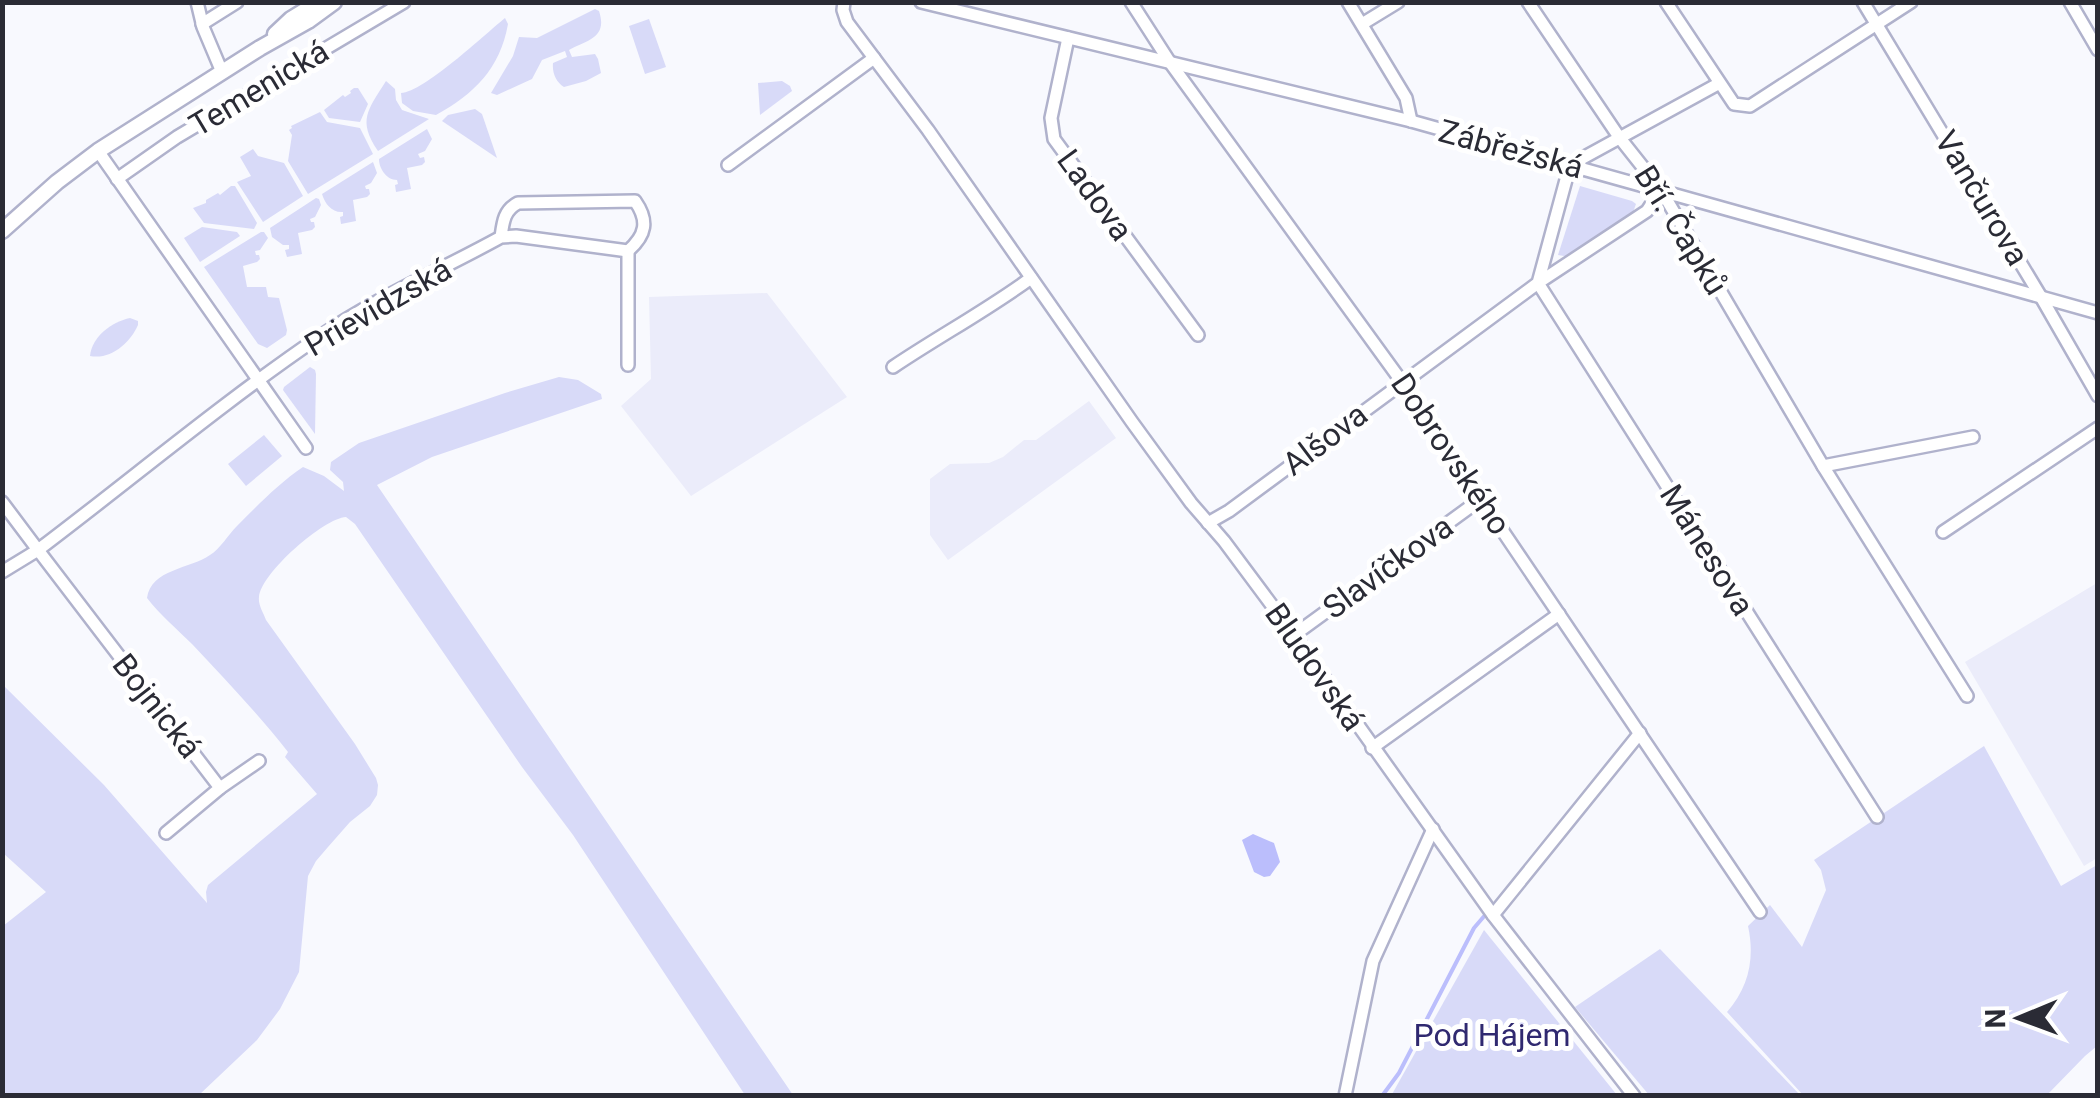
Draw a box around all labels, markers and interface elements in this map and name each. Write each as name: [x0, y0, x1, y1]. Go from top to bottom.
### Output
street label: Temenická: [183, 32, 335, 144]
street label: Zábřežská: [1435, 111, 1587, 187]
street label: Vančurova: [1927, 124, 2037, 272]
street label: Ladova: [1049, 142, 1141, 248]
street label: Bří. Čapků: [1626, 158, 1736, 302]
street label: Prievidzská: [298, 250, 458, 364]
street label: Dobrovského: [1383, 366, 1519, 542]
street label: Alšova: [1275, 395, 1375, 483]
street label: Mánesova: [1652, 478, 1762, 622]
street label: Slavíčkova: [1316, 507, 1460, 627]
street label: Bludovská: [1257, 596, 1373, 738]
street label: Bojnická: [105, 646, 209, 766]
north arrow: [1970, 968, 2070, 1068]
text: N: [1979, 1008, 2012, 1029]
park label: Pod Hájem: [1413, 1016, 1571, 1054]

